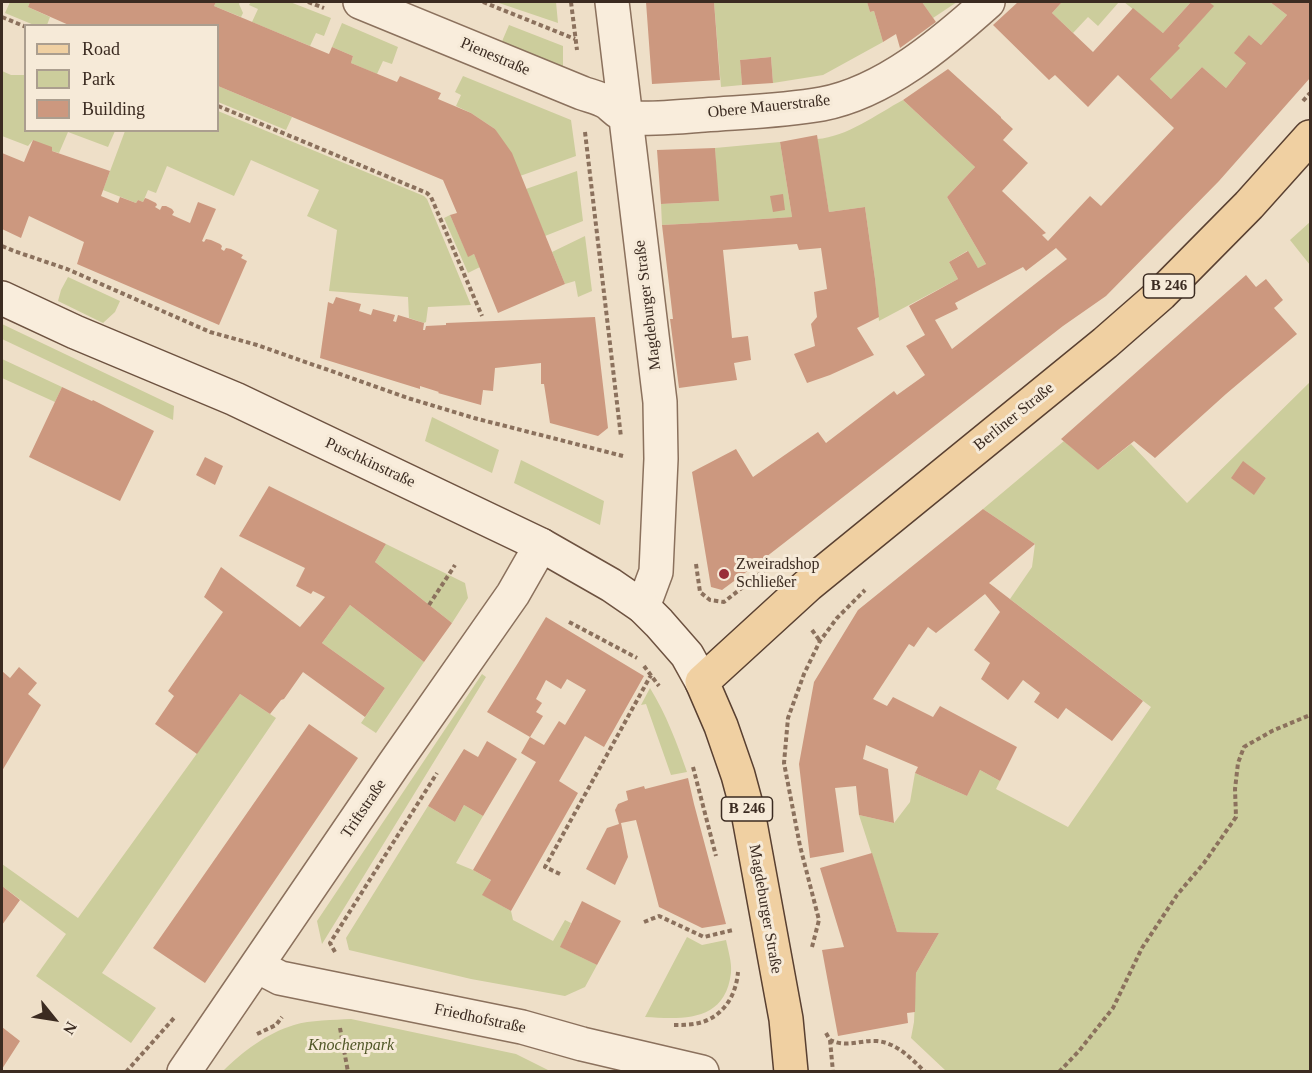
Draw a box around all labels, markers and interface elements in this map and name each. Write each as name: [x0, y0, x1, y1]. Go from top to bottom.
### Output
legend: [24, 24, 219, 132]
street label: Pienestraße: [457, 34, 533, 80]
text: Road: [82, 39, 120, 59]
text: Park: [82, 69, 115, 89]
street label: Obere Mauerstraße: [707, 91, 831, 123]
text: Building: [82, 99, 145, 119]
street label: Magdeburger Straße: [631, 239, 665, 371]
road number: B 246: [1144, 274, 1194, 298]
street label: Berliner Straße: [970, 379, 1058, 455]
street label: Puschkinstraße: [322, 434, 418, 492]
place label: Zweiradshop Schließer: [736, 555, 820, 593]
marker: Zweiradshop Schließer: [717, 567, 731, 581]
street label: Triftstraße: [337, 776, 391, 842]
road number: B 246: [722, 797, 772, 821]
street label: Magdeburger Straße: [744, 843, 786, 975]
north arrow: [24, 989, 84, 1049]
street label: Friedhofstraße: [432, 1000, 528, 1038]
text: N: [60, 1019, 80, 1038]
park label: Knochenpark: [308, 1036, 394, 1056]

